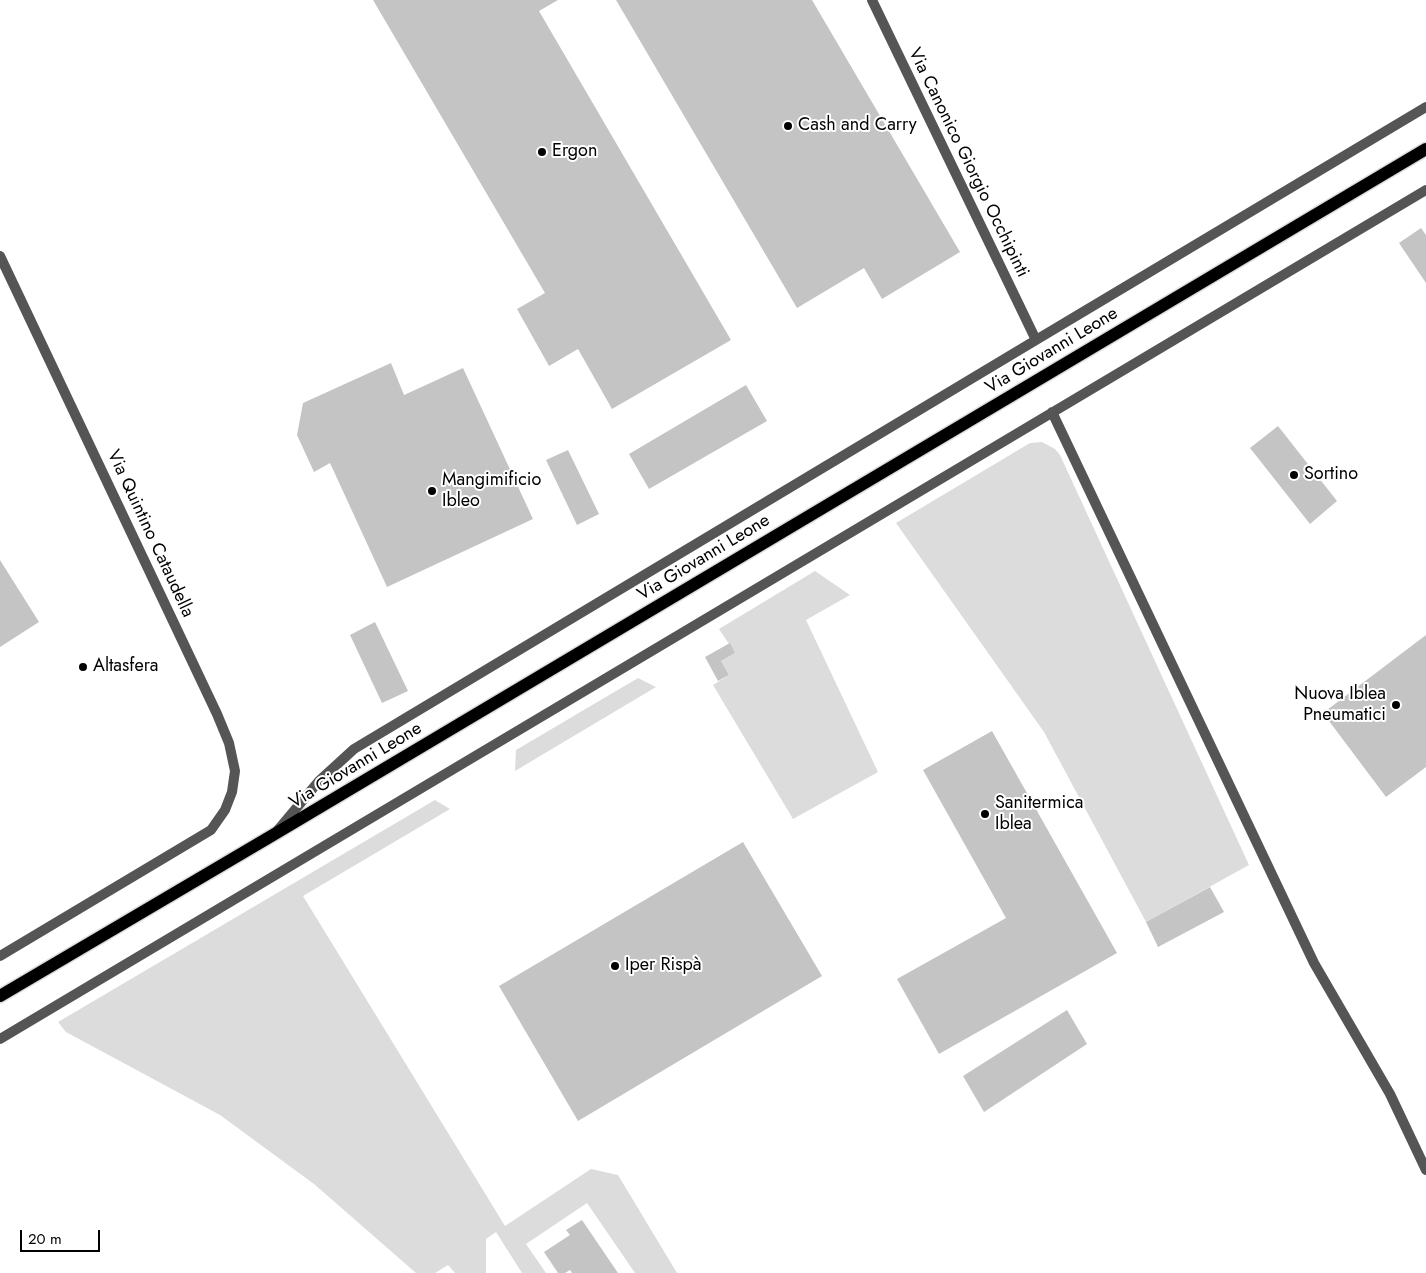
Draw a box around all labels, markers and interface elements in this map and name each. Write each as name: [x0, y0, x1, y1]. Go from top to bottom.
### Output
street label: Via Canonico Giorgio Occhipinti: [903, 45, 1033, 281]
place label: Cash and Carry: [798, 115, 917, 137]
marker: Cash and Carry: [782, 120, 794, 132]
place label: Ergon: [552, 141, 597, 163]
marker: Ergon: [536, 146, 548, 158]
street label: Via Giovanni Leone: [982, 303, 1122, 399]
street label: Via Quintino Cataudella: [102, 447, 198, 621]
place label: Sortino: [1304, 464, 1358, 486]
marker: Sortino: [1288, 469, 1300, 481]
place label: Mangimificio Ibleo: [442, 470, 541, 512]
marker: Mangimificio Ibleo: [426, 485, 438, 497]
street label: Via Giovanni Leone: [634, 510, 774, 606]
place label: Altasfera: [93, 656, 159, 678]
marker: Altasfera: [77, 661, 89, 673]
place label: Nuova Iblea Pneumatici: [1294, 684, 1386, 726]
marker: Nuova Iblea Pneumatici: [1390, 699, 1402, 711]
street label: Via Giovanni Leone: [286, 718, 426, 814]
place label: Sanitermica Iblea: [995, 793, 1083, 836]
marker: Sanitermica Iblea: [979, 808, 991, 820]
place label: Iper Rispà: [625, 955, 702, 977]
marker: Iper Rispà: [609, 960, 621, 972]
scale bar: [22, 1220, 102, 1252]
text: 20 m: [28, 1228, 62, 1250]

